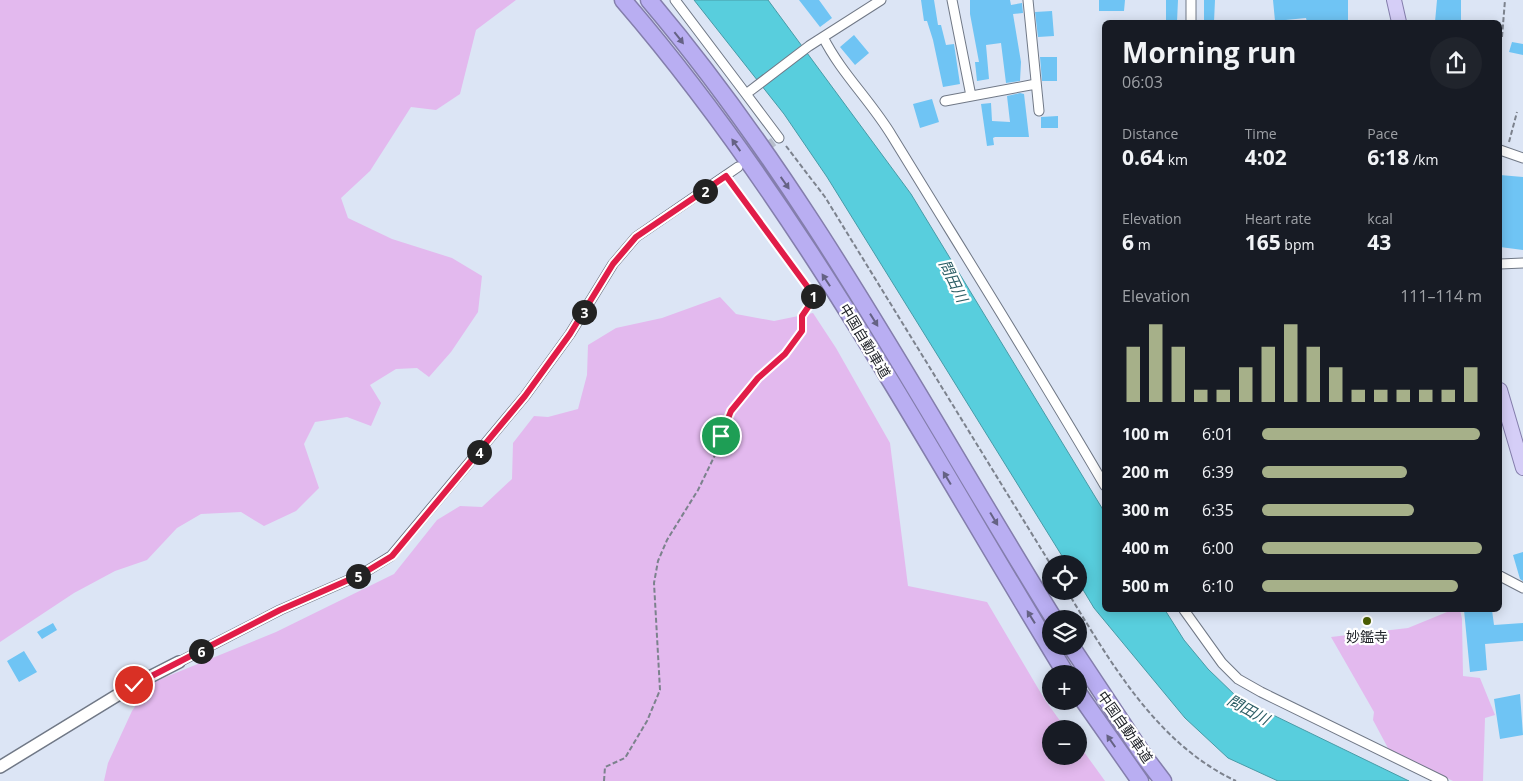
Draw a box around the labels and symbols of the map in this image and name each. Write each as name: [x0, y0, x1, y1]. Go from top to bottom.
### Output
one-way arrow: [674, 31, 685, 44]
one-way arrow: [731, 138, 741, 151]
one-way arrow: [780, 177, 790, 190]
pin: 2: [692, 178, 718, 204]
water label: 問田川: [935, 256, 974, 307]
one-way arrow: [821, 273, 831, 286]
pin: 1: [800, 284, 826, 308]
pin: 3: [572, 300, 596, 324]
street label: 中国自動車道: [836, 300, 895, 382]
one-way arrow: [869, 313, 878, 326]
pin: [700, 415, 742, 457]
pin: 4: [466, 440, 492, 464]
one-way arrow: [943, 472, 952, 485]
one-way arrow: [989, 512, 998, 525]
pin: 5: [346, 564, 370, 588]
one-way arrow: [1027, 611, 1036, 624]
marker: 妙鑑寺: [1361, 615, 1373, 627]
place label: 妙鑑寺: [1346, 627, 1388, 646]
pin: 6: [188, 638, 214, 664]
pin: [113, 664, 155, 706]
street label: 中国自動車道: [1094, 687, 1157, 767]
water label: 問田川: [1224, 689, 1275, 730]
one-way arrow: [1106, 735, 1116, 748]

